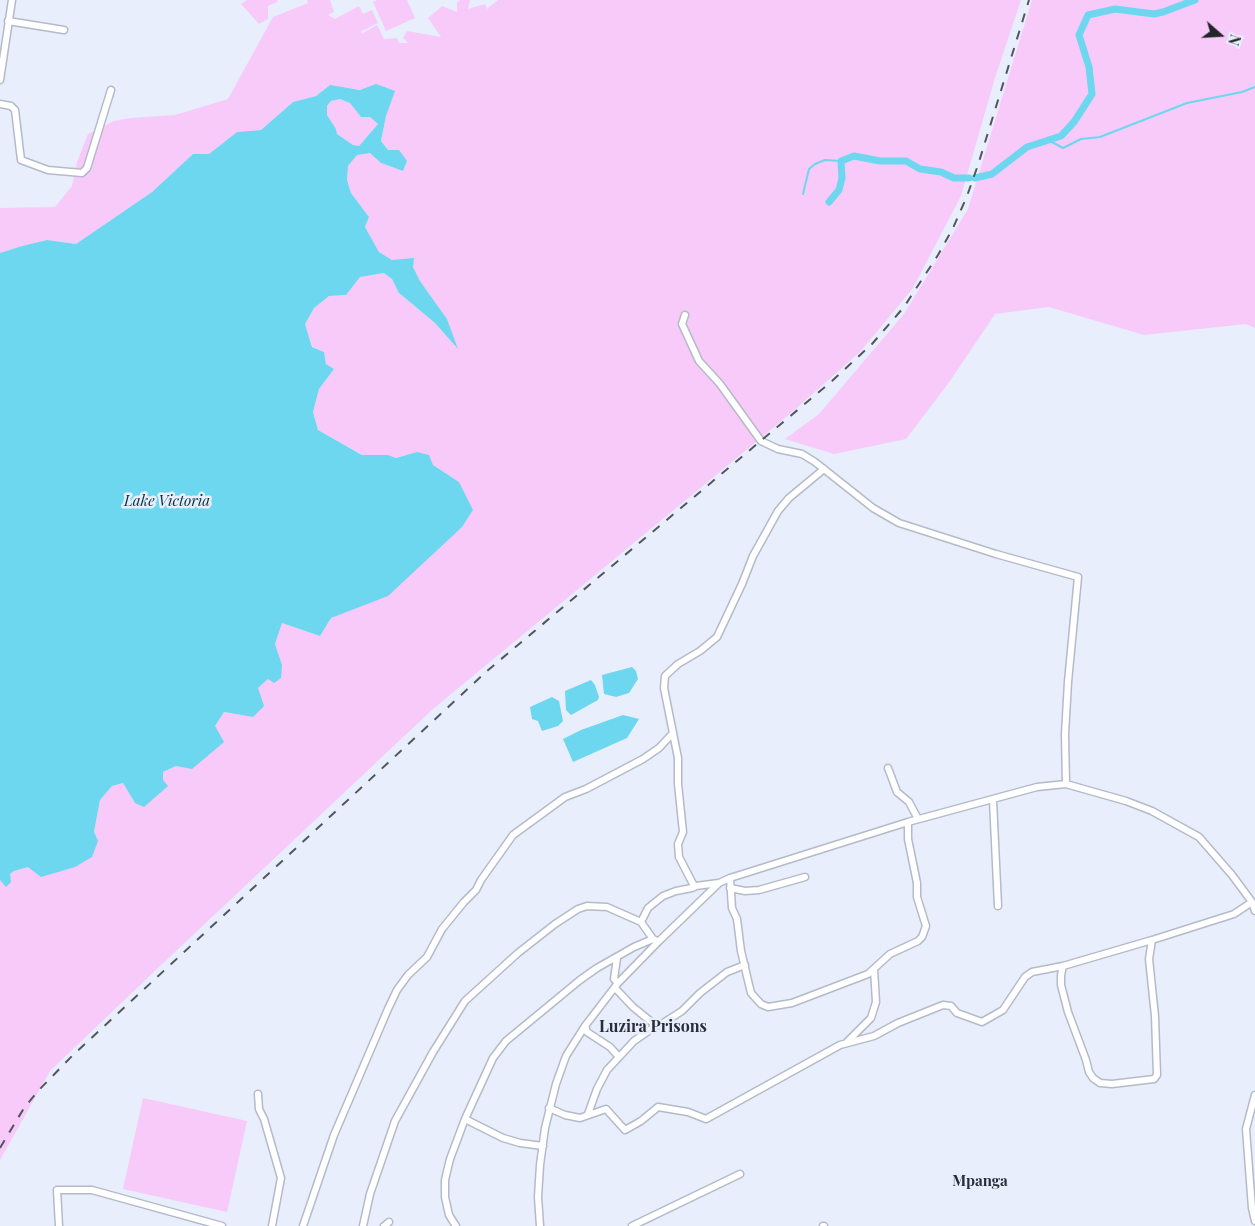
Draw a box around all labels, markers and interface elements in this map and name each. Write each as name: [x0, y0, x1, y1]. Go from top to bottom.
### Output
north arrow: [1195, 10, 1245, 60]
text: N: [1224, 32, 1245, 48]
water label: Lake Victoria: [124, 492, 210, 510]
district label: Luzira Prisons: [599, 1017, 707, 1037]
district label: Mpanga: [952, 1172, 1008, 1190]

